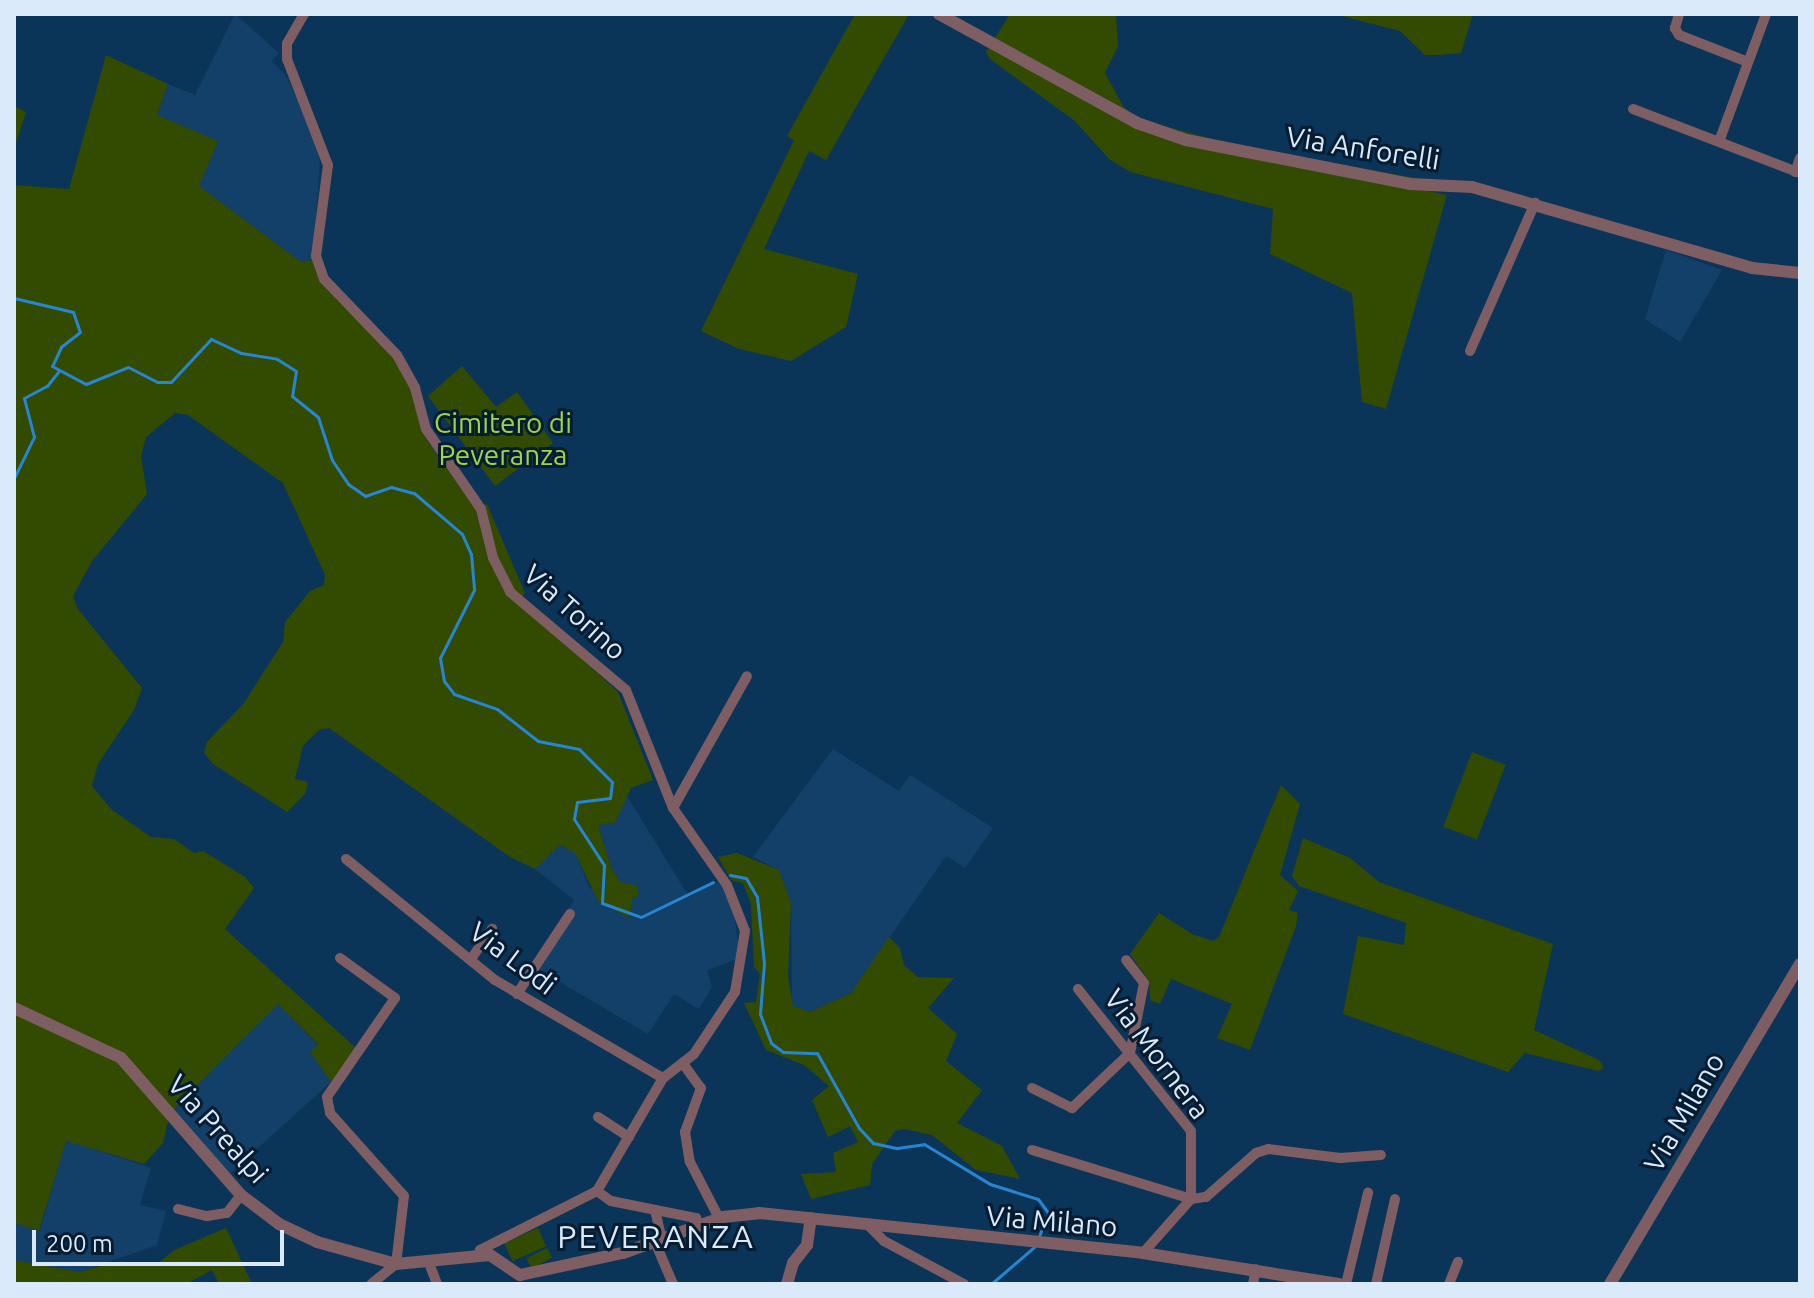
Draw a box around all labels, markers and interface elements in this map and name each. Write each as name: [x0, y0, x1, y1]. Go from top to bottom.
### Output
street label: Via Anforelli: [1284, 119, 1442, 177]
park label: Cimitero di Peveranza: [434, 406, 572, 472]
street label: Via Torino: [517, 557, 633, 667]
street label: Via Lodi: [463, 914, 563, 1002]
street label: Via Mornera: [1097, 982, 1217, 1126]
street label: Via Milano: [1637, 1047, 1731, 1177]
street label: Via Prealpi: [161, 1068, 275, 1190]
street label: Via Milano: [985, 1199, 1119, 1243]
scale bar: [36, 1214, 288, 1264]
district label: PEVERANZA: [557, 1217, 755, 1255]
text: 200 m: [46, 1230, 113, 1257]

